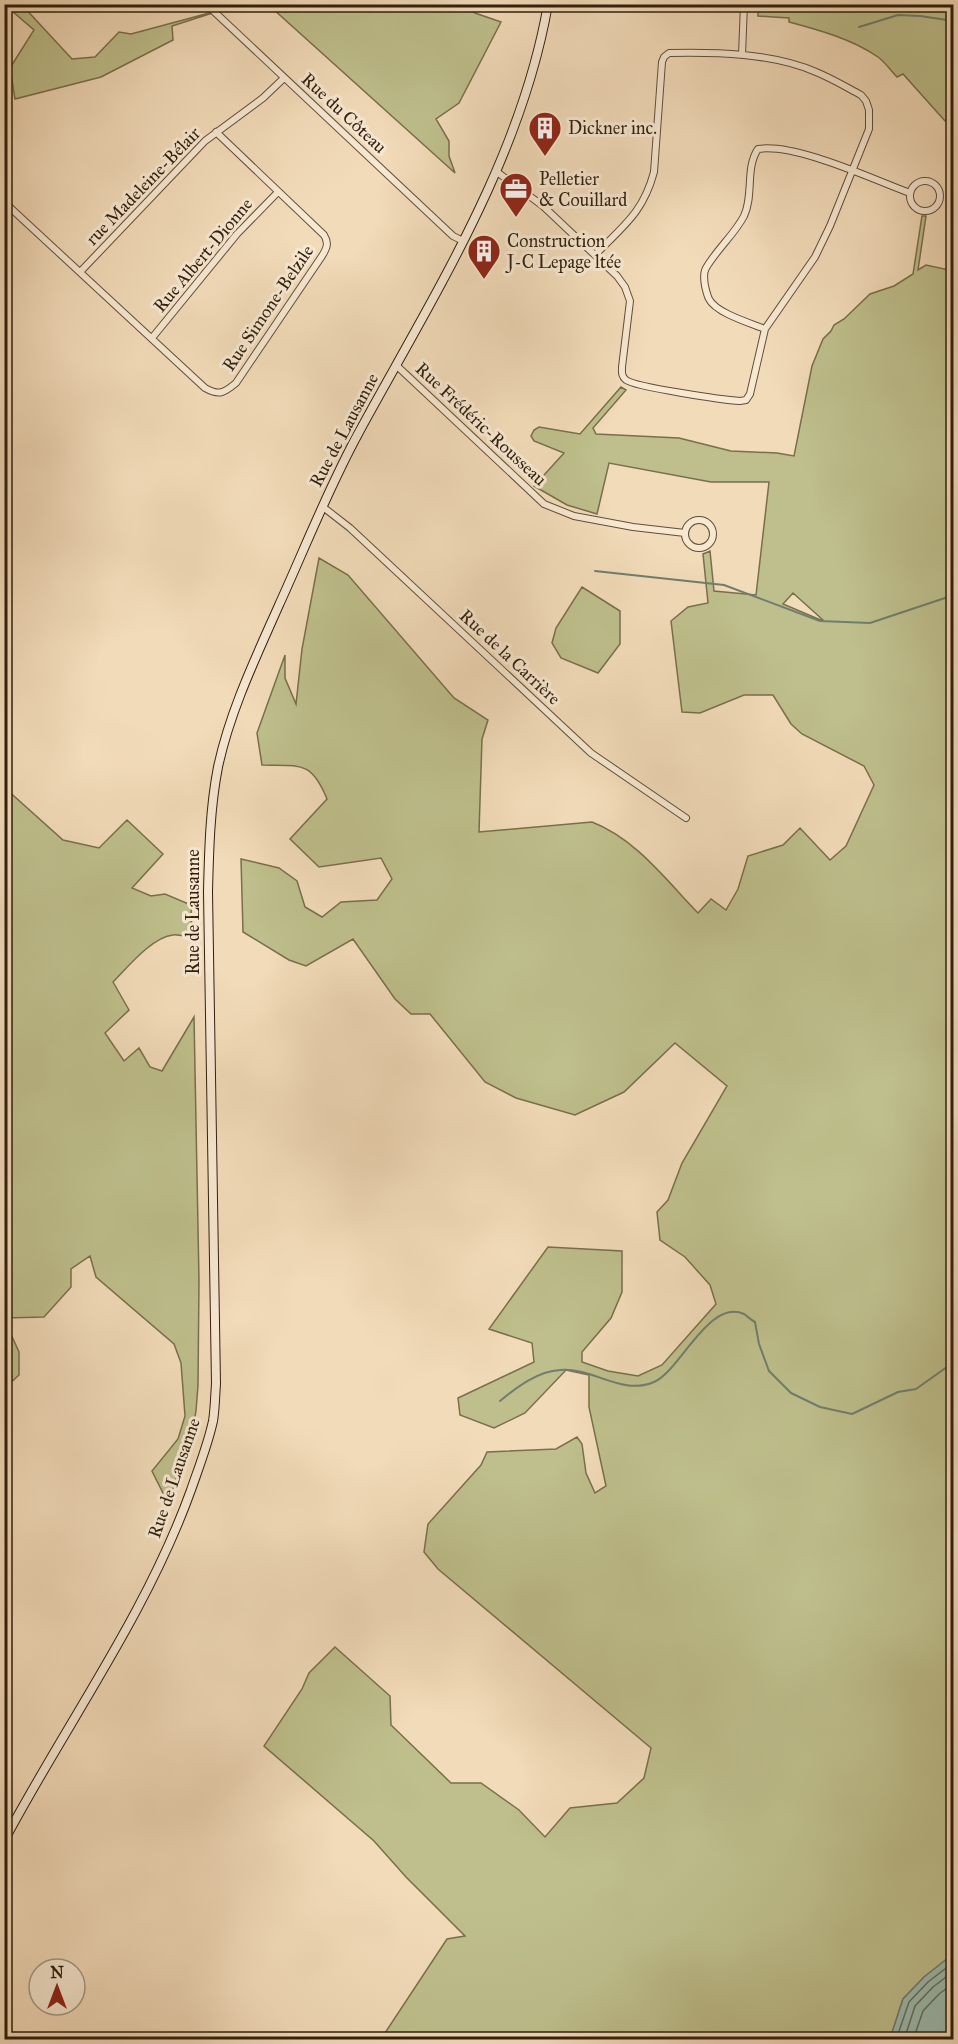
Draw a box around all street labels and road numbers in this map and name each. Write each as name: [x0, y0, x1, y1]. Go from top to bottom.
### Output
street label: Rue du Côteau: [297, 68, 391, 158]
street label: rue Madeleine-Bélair: [81, 122, 205, 250]
street label: Rue Albert-Dionne: [149, 193, 257, 317]
street label: Rue Simone-Belzile: [218, 241, 318, 375]
street label: Rue Frédéric-Rousseau: [411, 358, 551, 491]
street label: Rue de Lausanne: [305, 369, 383, 491]
street label: Rue de la Carrière: [455, 605, 565, 709]
street label: Rue de Lausanne: [182, 849, 204, 975]
street label: Rue de Lausanne: [143, 1415, 205, 1541]

